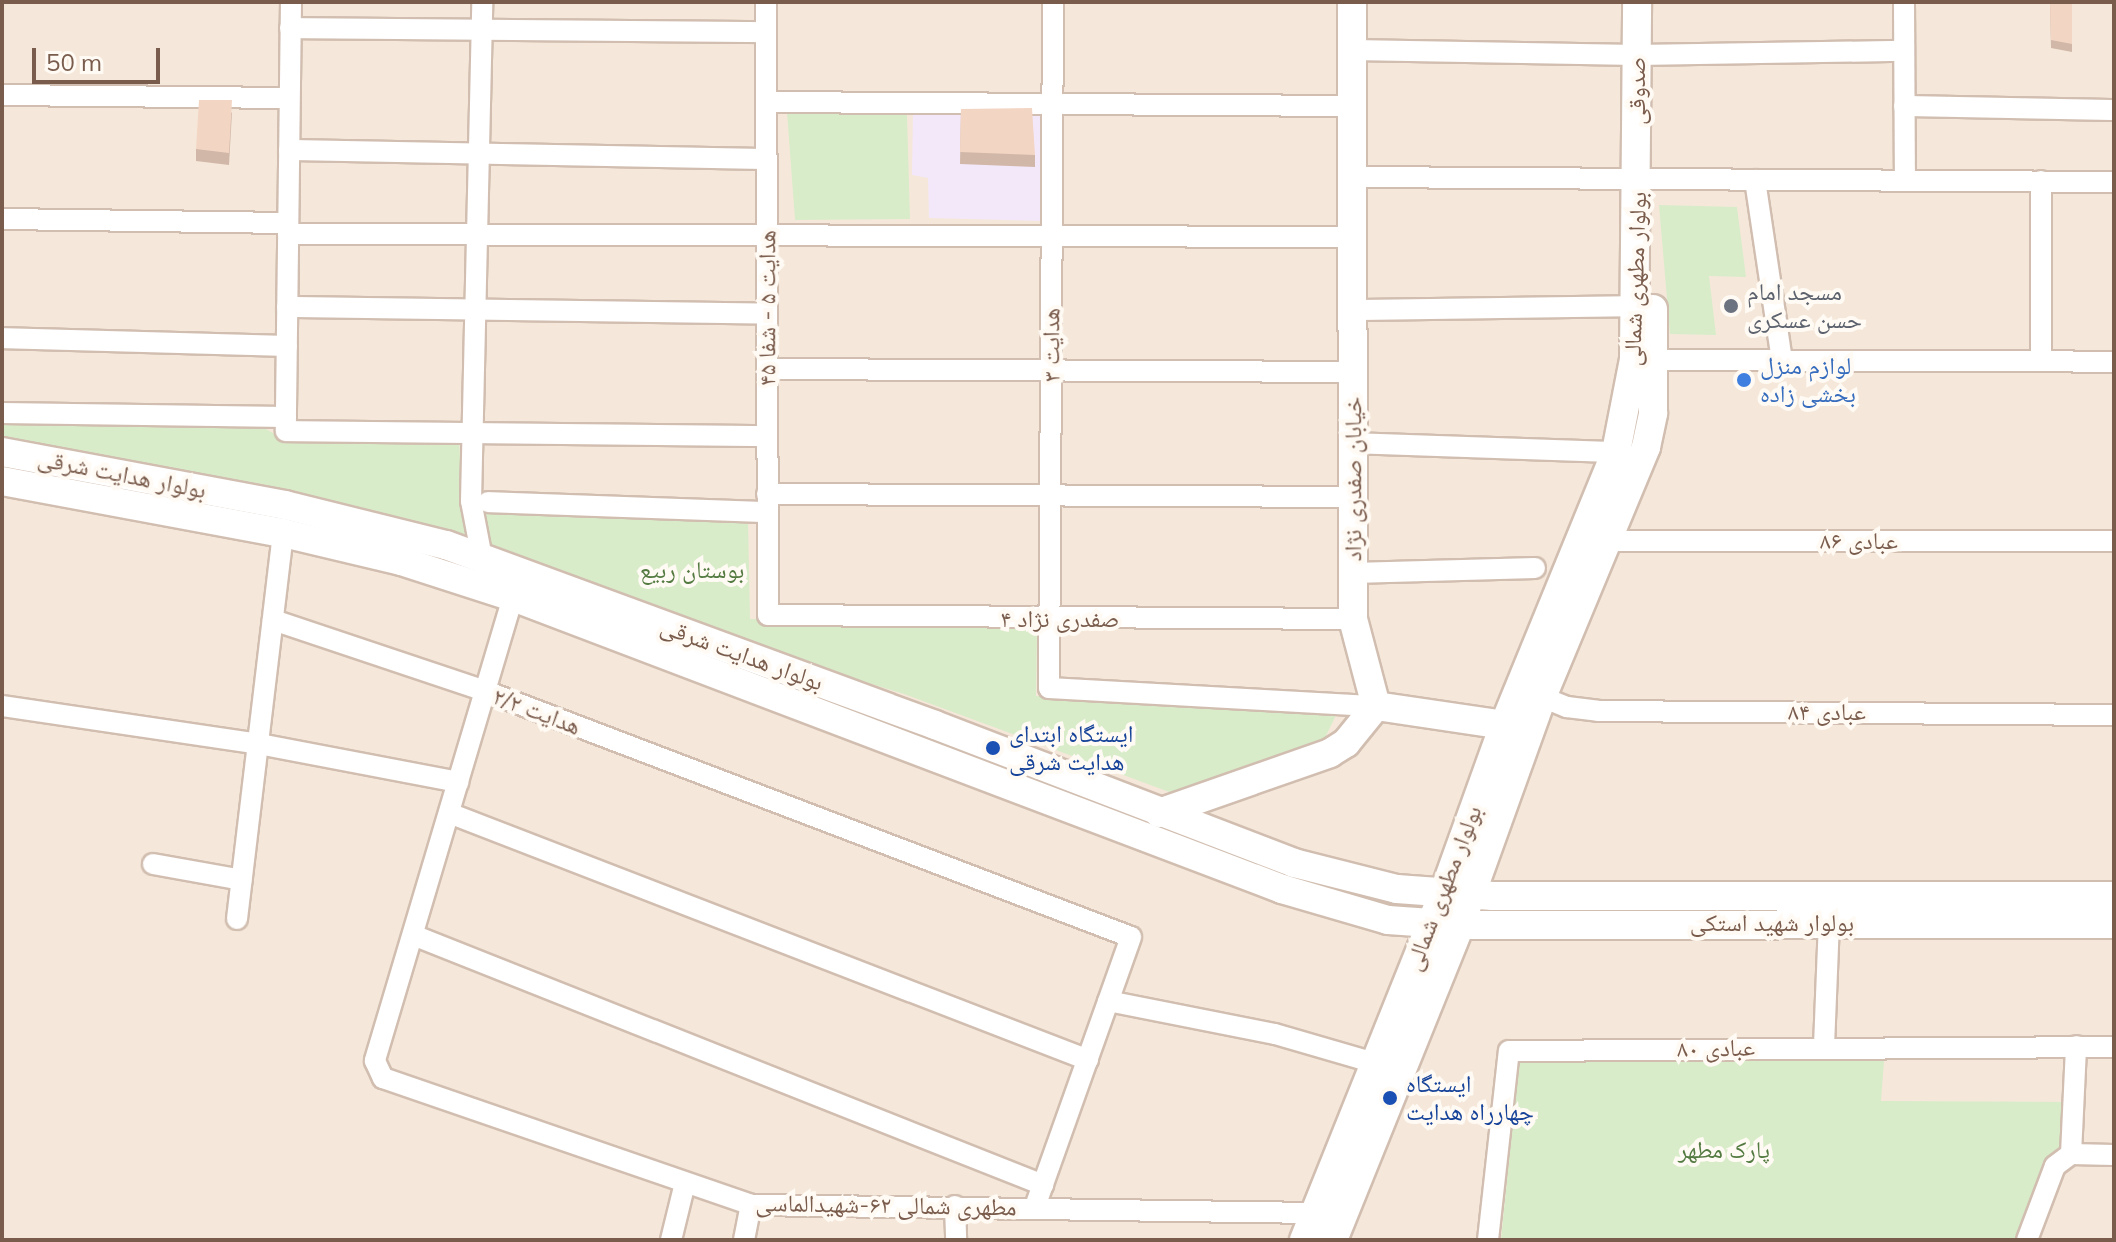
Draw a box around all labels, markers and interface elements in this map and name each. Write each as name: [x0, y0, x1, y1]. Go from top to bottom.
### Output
scale bar: [36, 32, 164, 82]
text: 50 m: [46, 47, 102, 77]
street label: صدوقی: [1623, 57, 1651, 125]
street label: بولوار مطهری شمالی: [1618, 191, 1652, 367]
street label: هدایت ۵ - شفا ۴۵: [753, 230, 781, 386]
place label: مسجد امام حسن عسکری: [1747, 278, 1862, 334]
marker: مسجد امام حسن عسکری: [1722, 297, 1740, 315]
street label: هدایت ۳: [1037, 308, 1065, 382]
place label: لوازم منزل بخشی زاده: [1760, 352, 1856, 408]
marker: لوازم منزل بخشی زاده: [1735, 371, 1753, 389]
street label: خیابان صفدری نژاد: [1339, 397, 1367, 561]
street label: بولوار هدایت شرقی: [35, 444, 209, 504]
street label: عبادی ۸۶: [1820, 527, 1898, 555]
park label: بوستان ربیع: [640, 556, 744, 584]
street label: صفدری نژاد ۴: [1001, 605, 1119, 633]
street label: بولوار هدایت شرقی: [657, 611, 827, 697]
street label: هدایت ۲/۲: [489, 681, 585, 741]
street label: عبادی ۸۴: [1788, 698, 1866, 726]
place label: ایستگاه ابتدای هدایت شرقی: [1009, 720, 1134, 776]
marker: ایستگاه ابتدای هدایت شرقی: [984, 739, 1002, 757]
street label: بولوار مطهری شمالی: [1398, 801, 1488, 975]
street label: بولوار شهید استکی: [1690, 909, 1854, 937]
street label: عبادی ۸۰: [1677, 1033, 1755, 1063]
place label: ایستگاه چهارراه هدایت: [1406, 1070, 1534, 1126]
marker: ایستگاه چهارراه هدایت: [1381, 1089, 1399, 1107]
park label: پارک مطهر: [1678, 1136, 1770, 1164]
street label: مطهری شمالی ۶۲-شهیدالماسی: [755, 1188, 1017, 1222]

